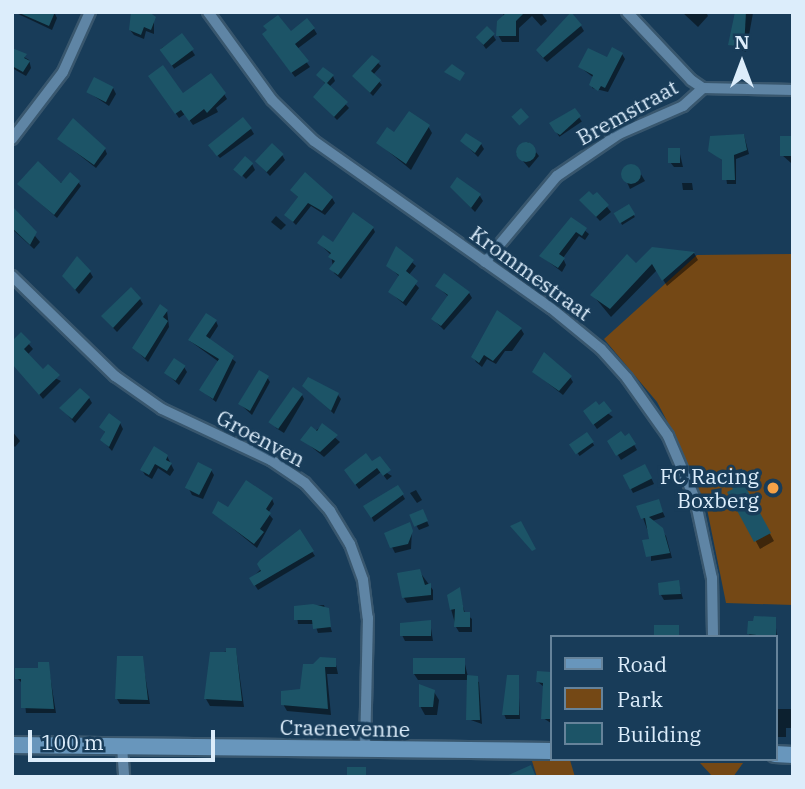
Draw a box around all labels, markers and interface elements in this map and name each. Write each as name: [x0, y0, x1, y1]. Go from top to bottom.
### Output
north arrow: [707, 28, 777, 98]
text: N: [734, 30, 750, 54]
street label: Bremstraat: [572, 74, 682, 150]
street label: Krommestraat: [465, 220, 597, 326]
street label: Groenven: [212, 404, 310, 472]
place label: FC Racing Boxberg: [660, 463, 759, 513]
marker: FC Racing Boxberg: [765, 480, 781, 496]
legend: [550, 635, 777, 761]
text: Road: [617, 650, 667, 678]
text: Park: [617, 685, 663, 713]
street label: Craenevenne: [280, 714, 410, 742]
scale bar: [32, 716, 219, 760]
text: Building: [617, 720, 701, 748]
text: 100 m: [41, 728, 104, 756]

